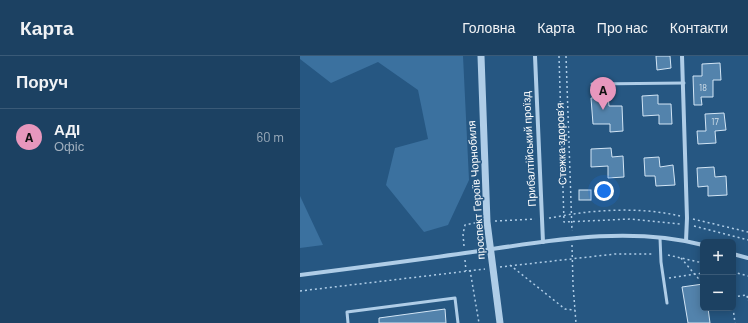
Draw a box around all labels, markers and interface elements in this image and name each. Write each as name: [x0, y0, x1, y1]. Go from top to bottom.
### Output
text: Карта: [20, 16, 74, 39]
text: Головна: [462, 19, 515, 36]
text: Карта: [537, 19, 575, 36]
text: Про нас: [597, 19, 648, 36]
text: Контакти: [670, 19, 728, 36]
text: Поруч: [16, 71, 68, 91]
pin: A: [590, 77, 616, 110]
house number: 18: [699, 82, 707, 93]
street label: Прибалтійський проїзд: [519, 90, 538, 207]
street label: Стежка здоров’я: [553, 103, 568, 185]
house number: 17: [711, 116, 719, 127]
text: АДІ: [54, 120, 80, 138]
street label: проспект Героїв Чорнобиля: [464, 120, 487, 260]
text: A: [25, 129, 33, 145]
text: 60 m: [257, 129, 284, 145]
text: Офіс: [54, 138, 84, 154]
your location: [594, 181, 614, 201]
map controls: [700, 239, 736, 311]
button: +: [700, 239, 736, 275]
button: −: [700, 275, 736, 311]

